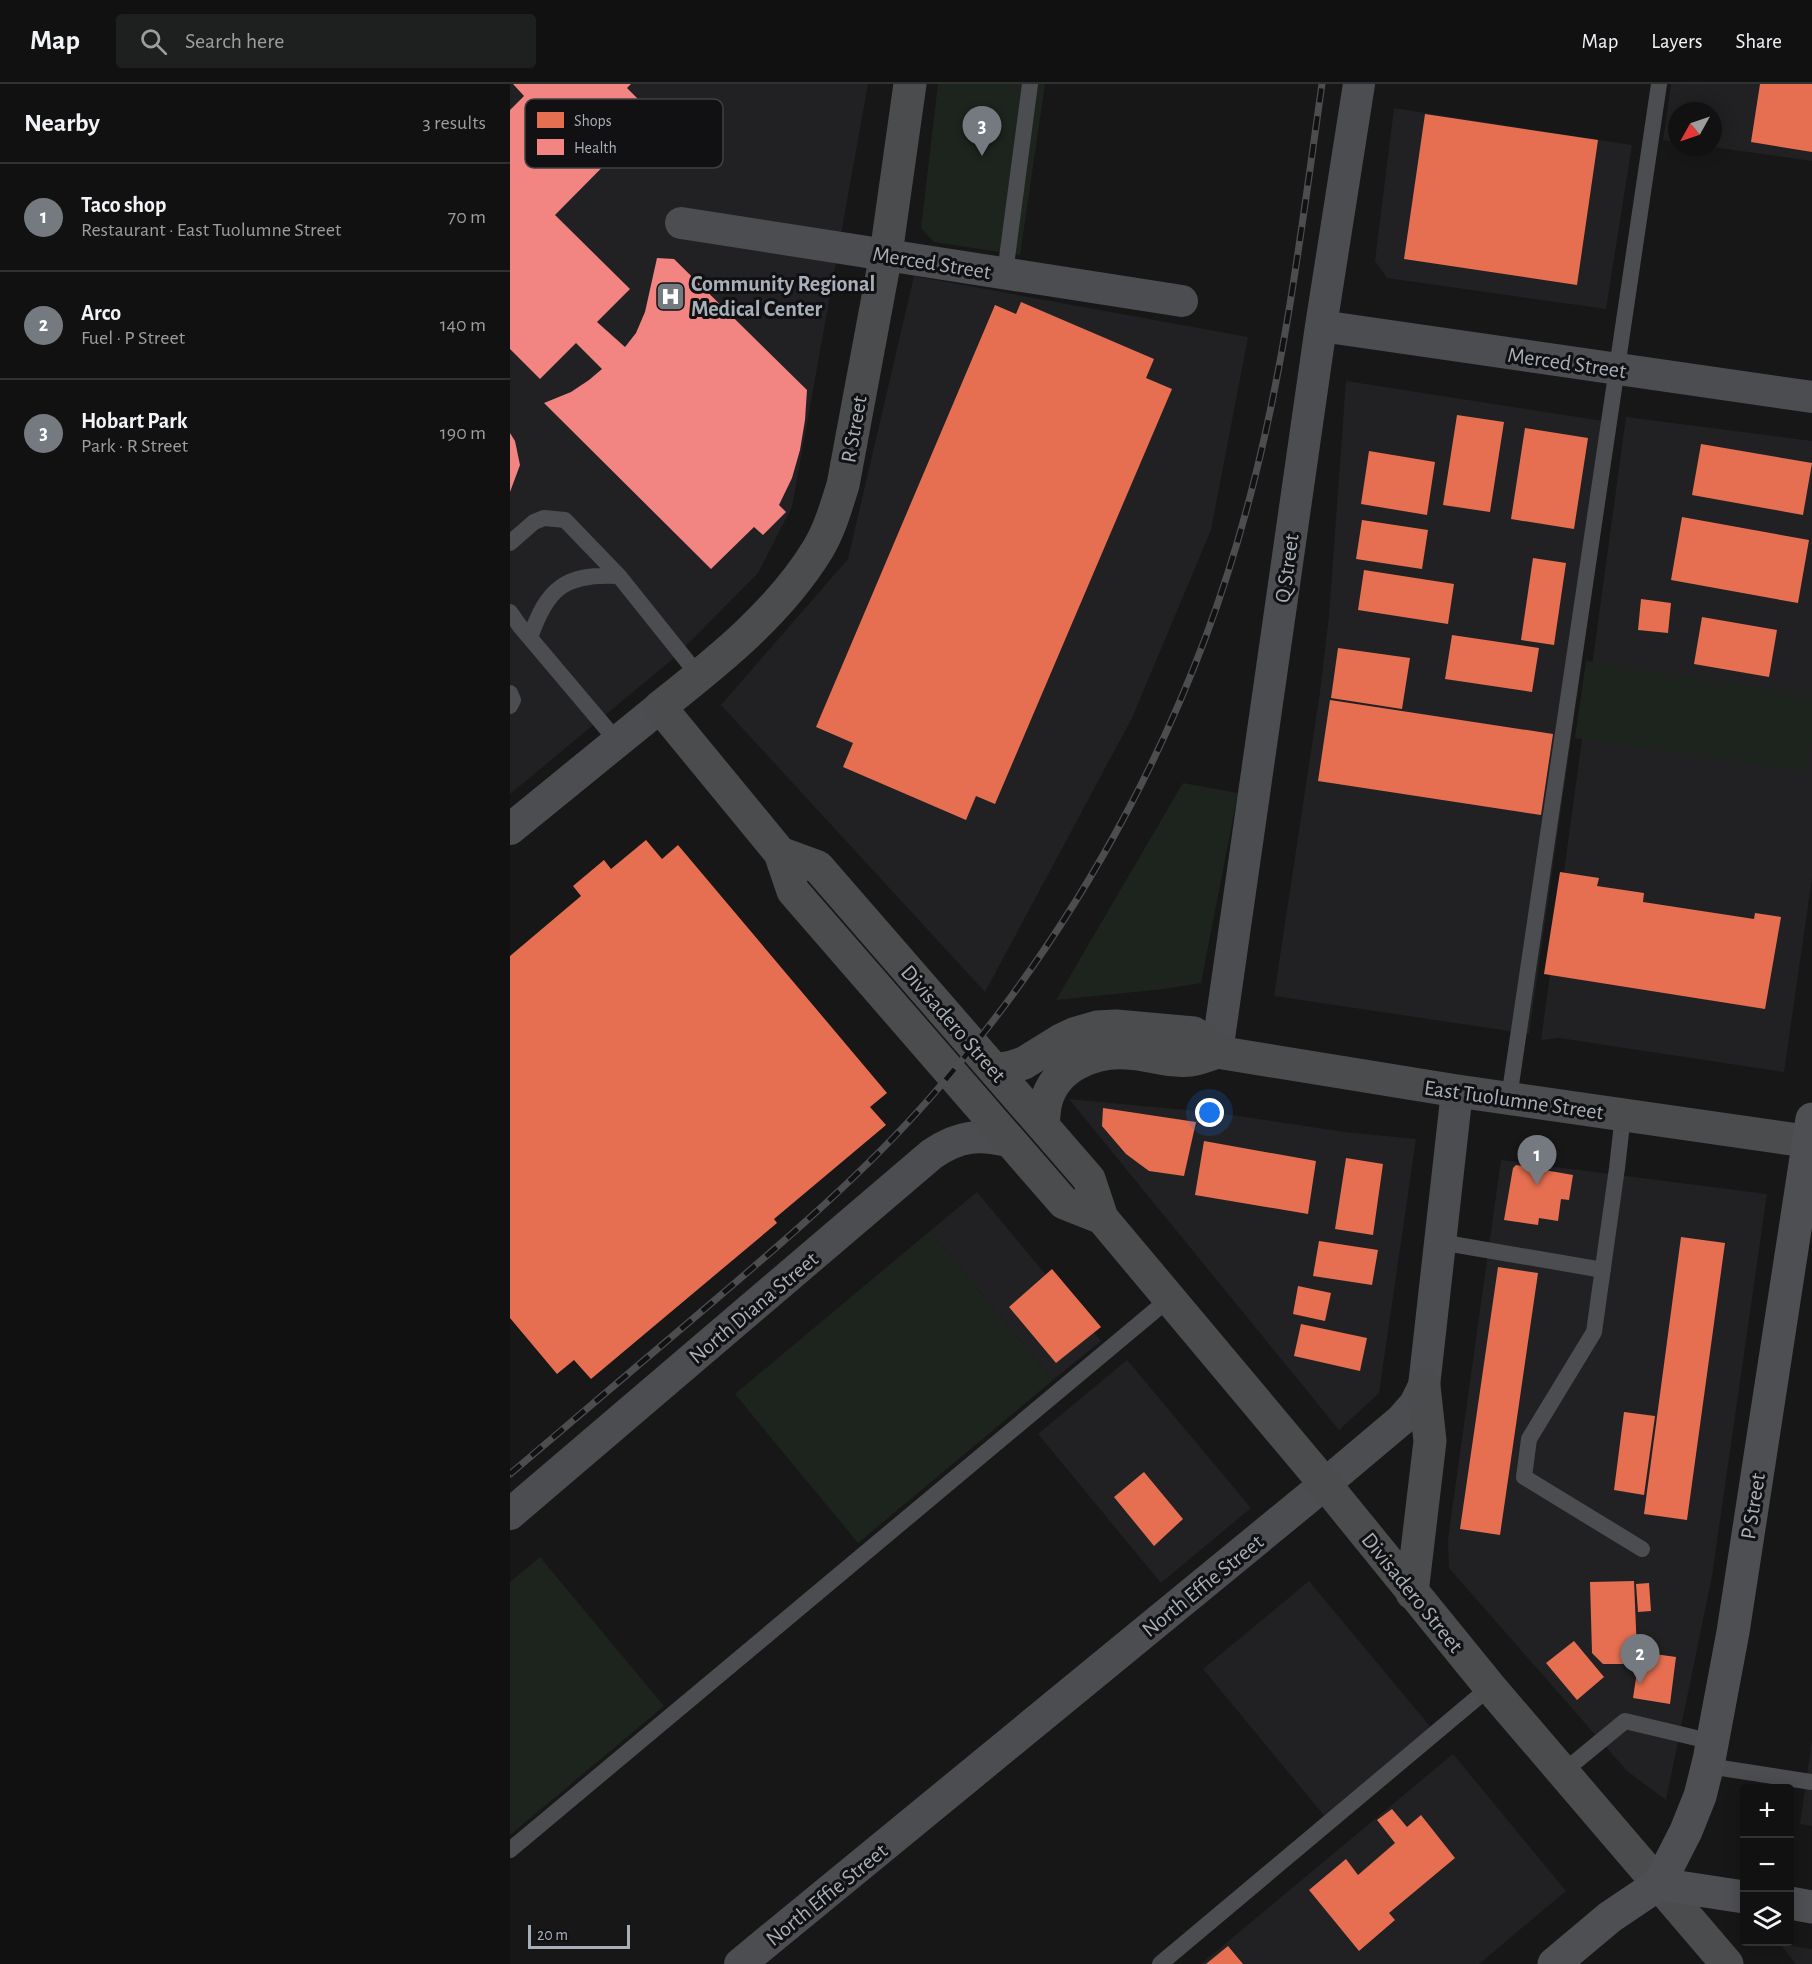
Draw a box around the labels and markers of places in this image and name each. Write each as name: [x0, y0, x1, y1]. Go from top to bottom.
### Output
pin: 3: [962, 106, 1002, 156]
place label: Community Regional Medical Center: [691, 273, 875, 320]
hospital icon: Community Regional Medical Center: [654, 280, 686, 312]
pin: 1: [1518, 1136, 1556, 1185]
pin: 2: [1620, 1634, 1660, 1684]

